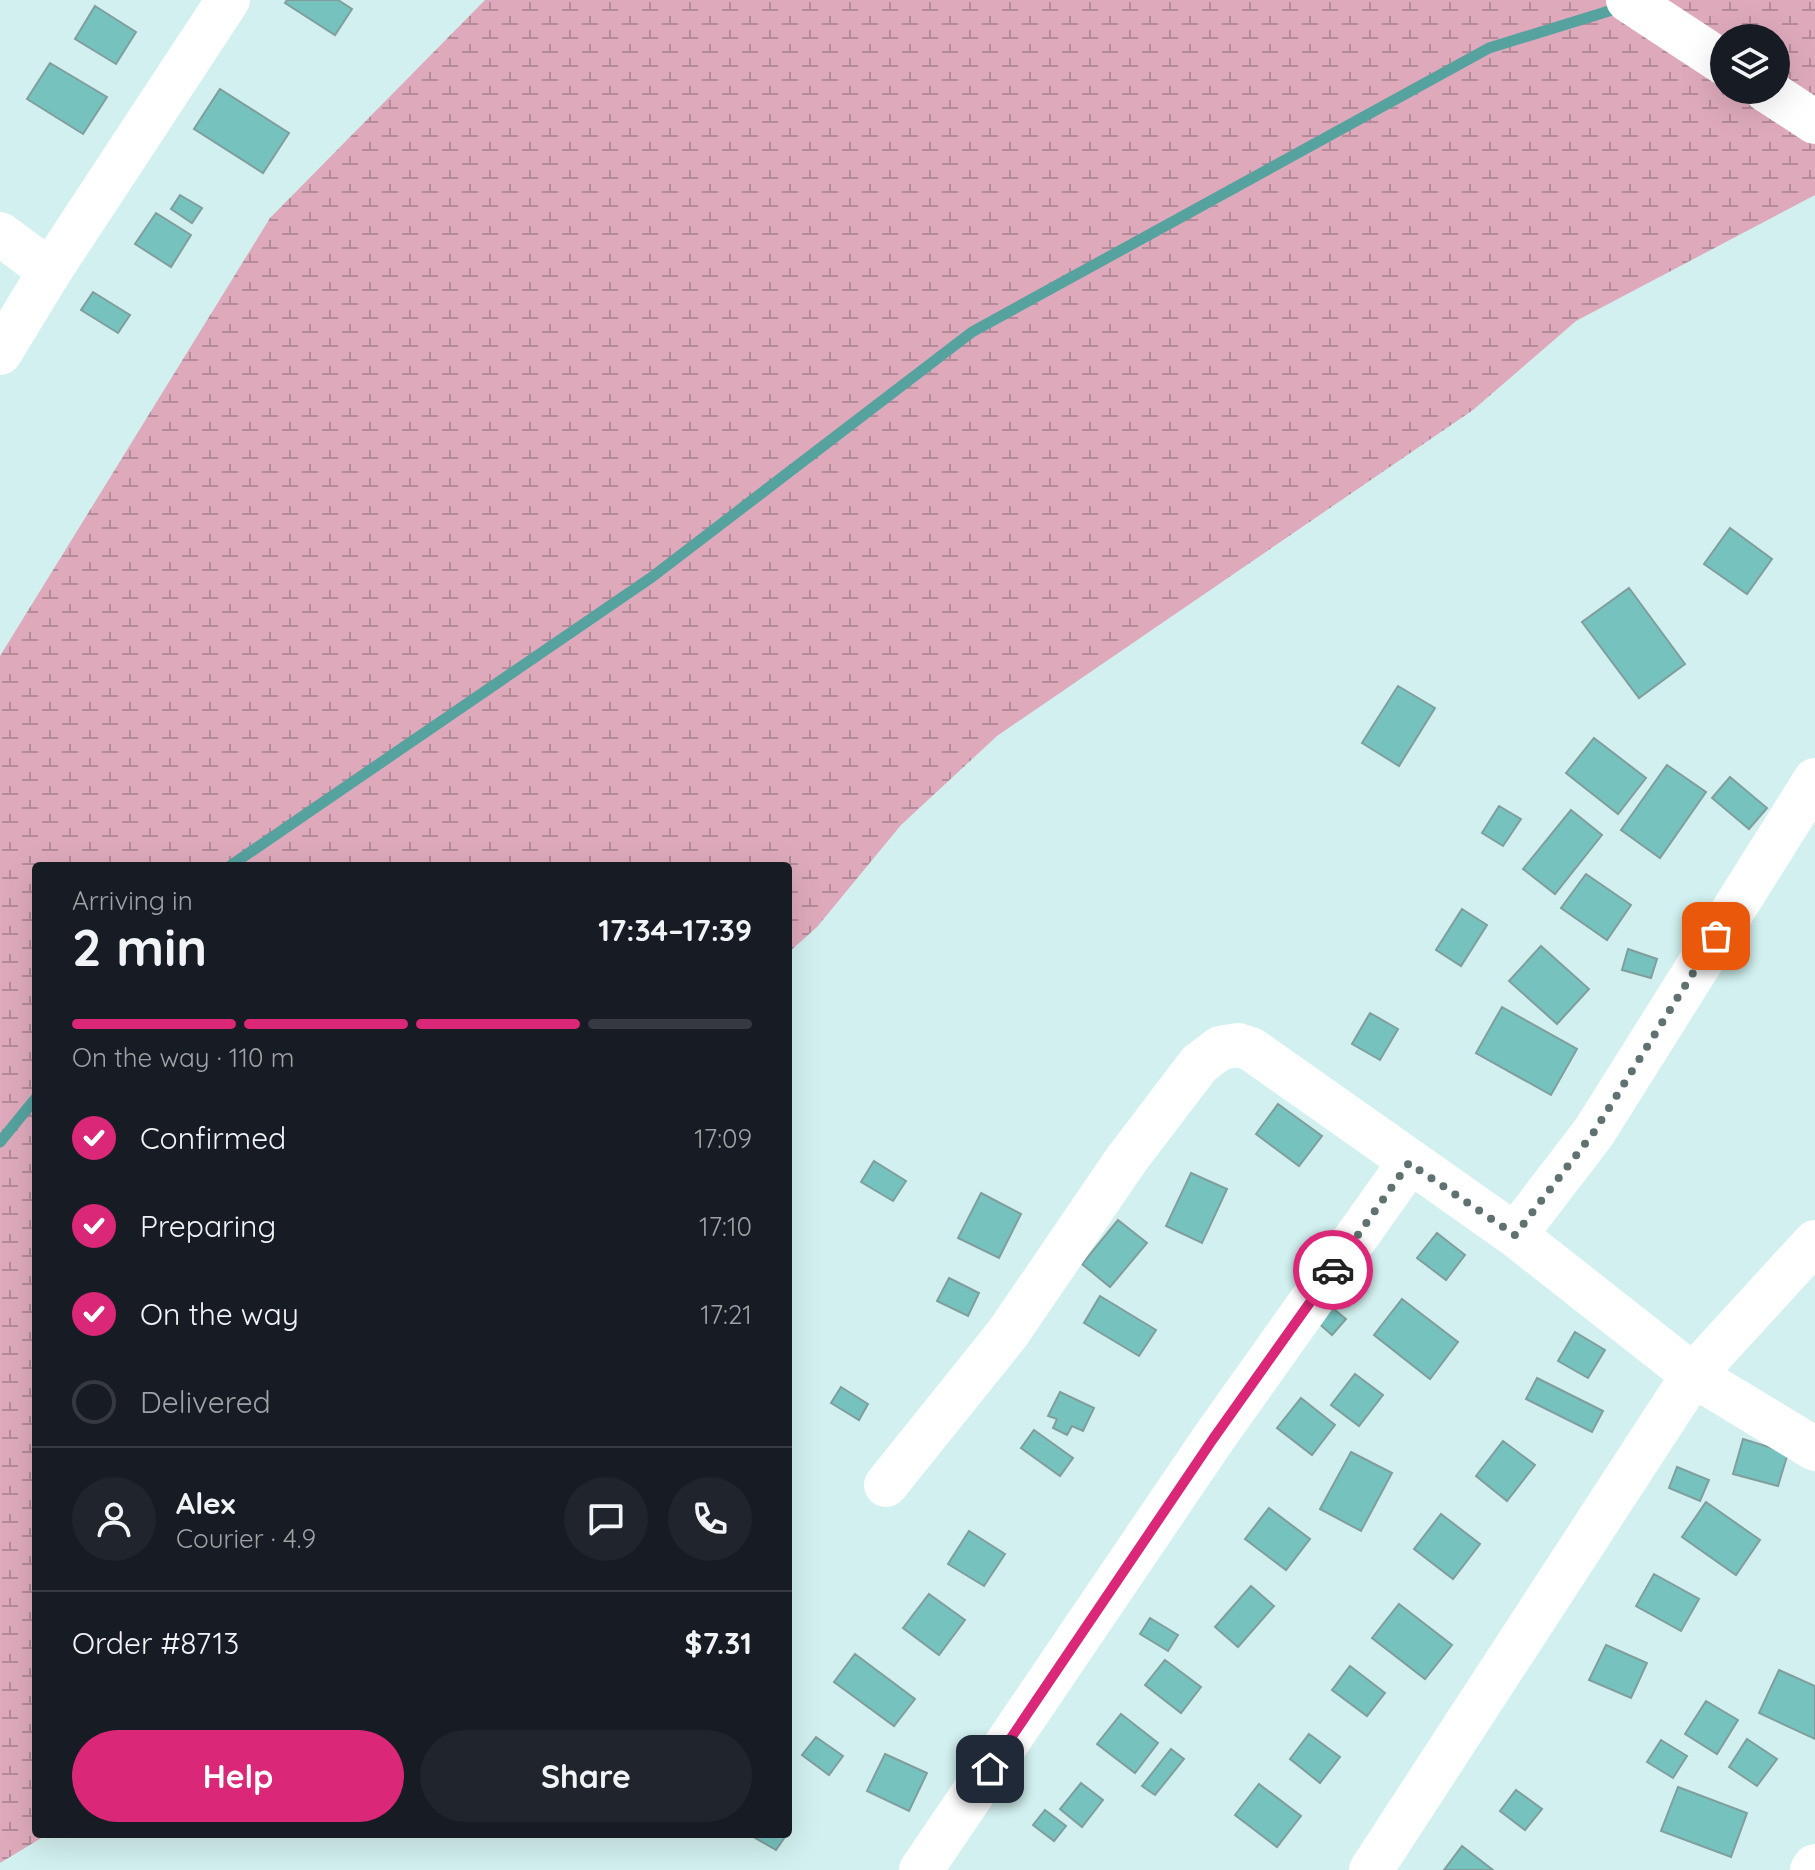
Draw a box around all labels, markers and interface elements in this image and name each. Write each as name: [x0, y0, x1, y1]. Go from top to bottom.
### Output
map controls: [1710, 24, 1790, 104]
button: layers: [1710, 24, 1790, 104]
text: Arriving in: [72, 884, 193, 917]
pin: [1682, 902, 1750, 970]
text: 17:34–17:39: [598, 911, 752, 949]
text: 2 min: [72, 914, 207, 979]
icon: bag: [1694, 914, 1738, 958]
text: On the way · 110 m: [72, 1041, 294, 1074]
icon: check: [72, 1116, 116, 1160]
text: Confirmed: [140, 1119, 286, 1157]
text: 17:09: [694, 1122, 752, 1155]
icon: check: [72, 1204, 116, 1248]
text: Preparing: [140, 1207, 276, 1245]
text: 17:10: [699, 1210, 752, 1243]
courier: [1293, 1230, 1373, 1310]
icon: car: [1311, 1248, 1355, 1292]
icon: check: [72, 1292, 116, 1336]
text: On the way: [140, 1295, 299, 1333]
text: 17:21: [700, 1298, 752, 1331]
text: Delivered: [140, 1383, 271, 1421]
button: person: [72, 1477, 156, 1561]
button: chat: [564, 1477, 648, 1561]
button: phone: [668, 1477, 752, 1561]
text: Alex: [176, 1484, 235, 1522]
text: Courier · 4.9: [176, 1522, 316, 1555]
text: Order #8713: [72, 1624, 239, 1662]
text: $7.31: [684, 1624, 752, 1662]
button: Help: [72, 1730, 404, 1822]
button: Share: [420, 1730, 752, 1822]
pin: [956, 1735, 1024, 1803]
icon: home: [968, 1747, 1012, 1791]

